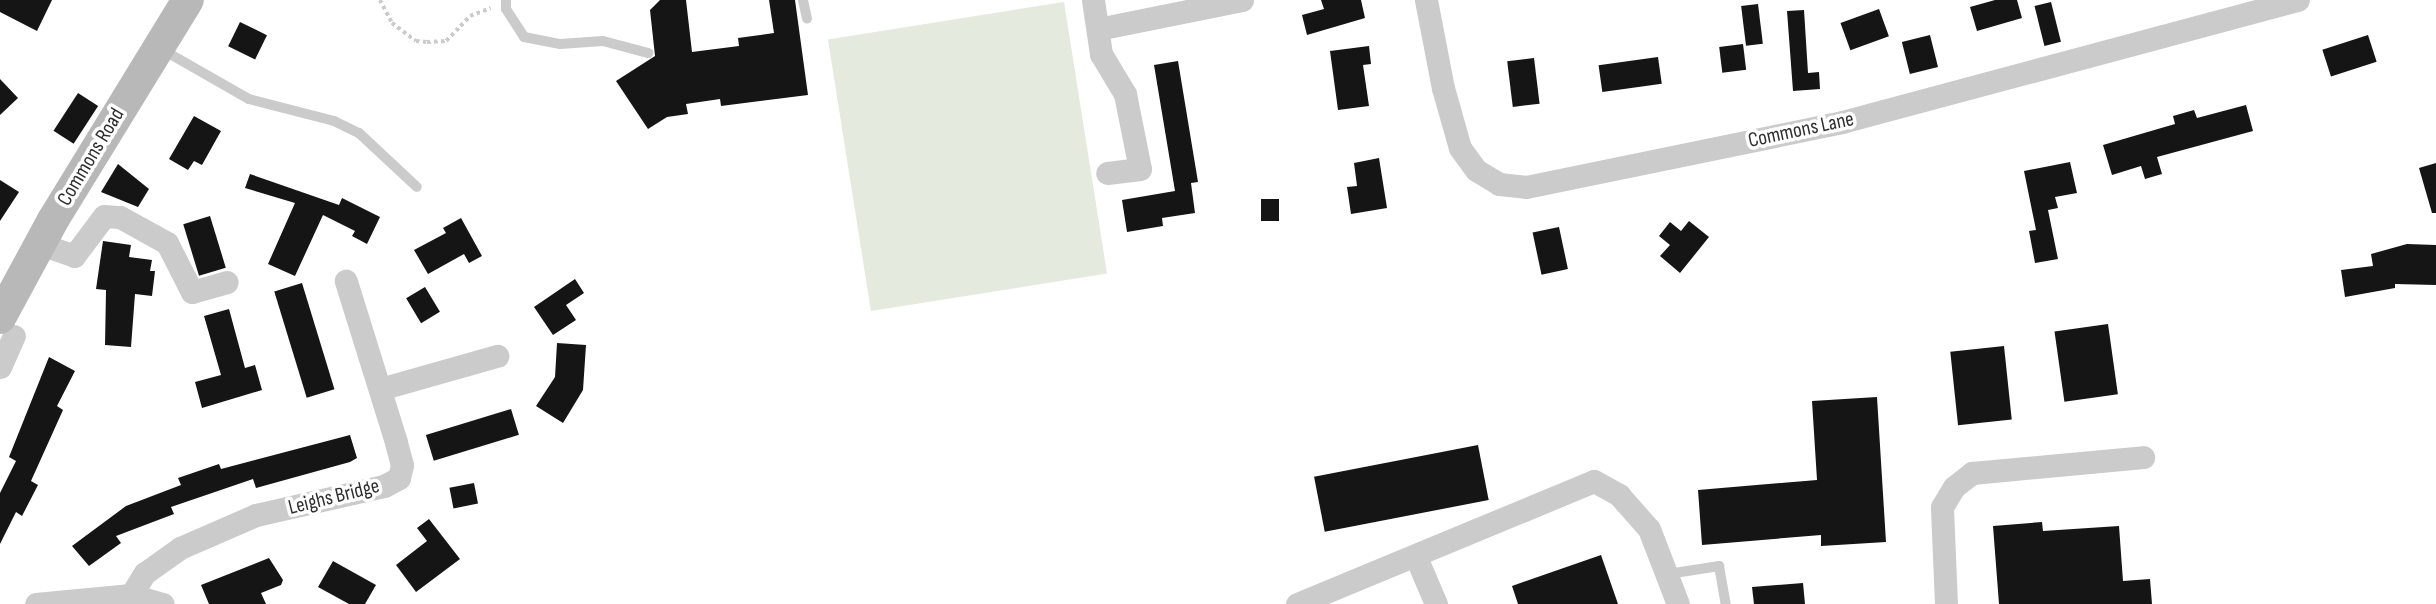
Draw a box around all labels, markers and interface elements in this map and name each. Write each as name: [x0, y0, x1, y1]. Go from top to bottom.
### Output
street label: Commons Road: [52, 104, 130, 210]
street label: Commons Lane: [1746, 106, 1856, 154]
street label: Leighs Bridge: [286, 474, 382, 520]

